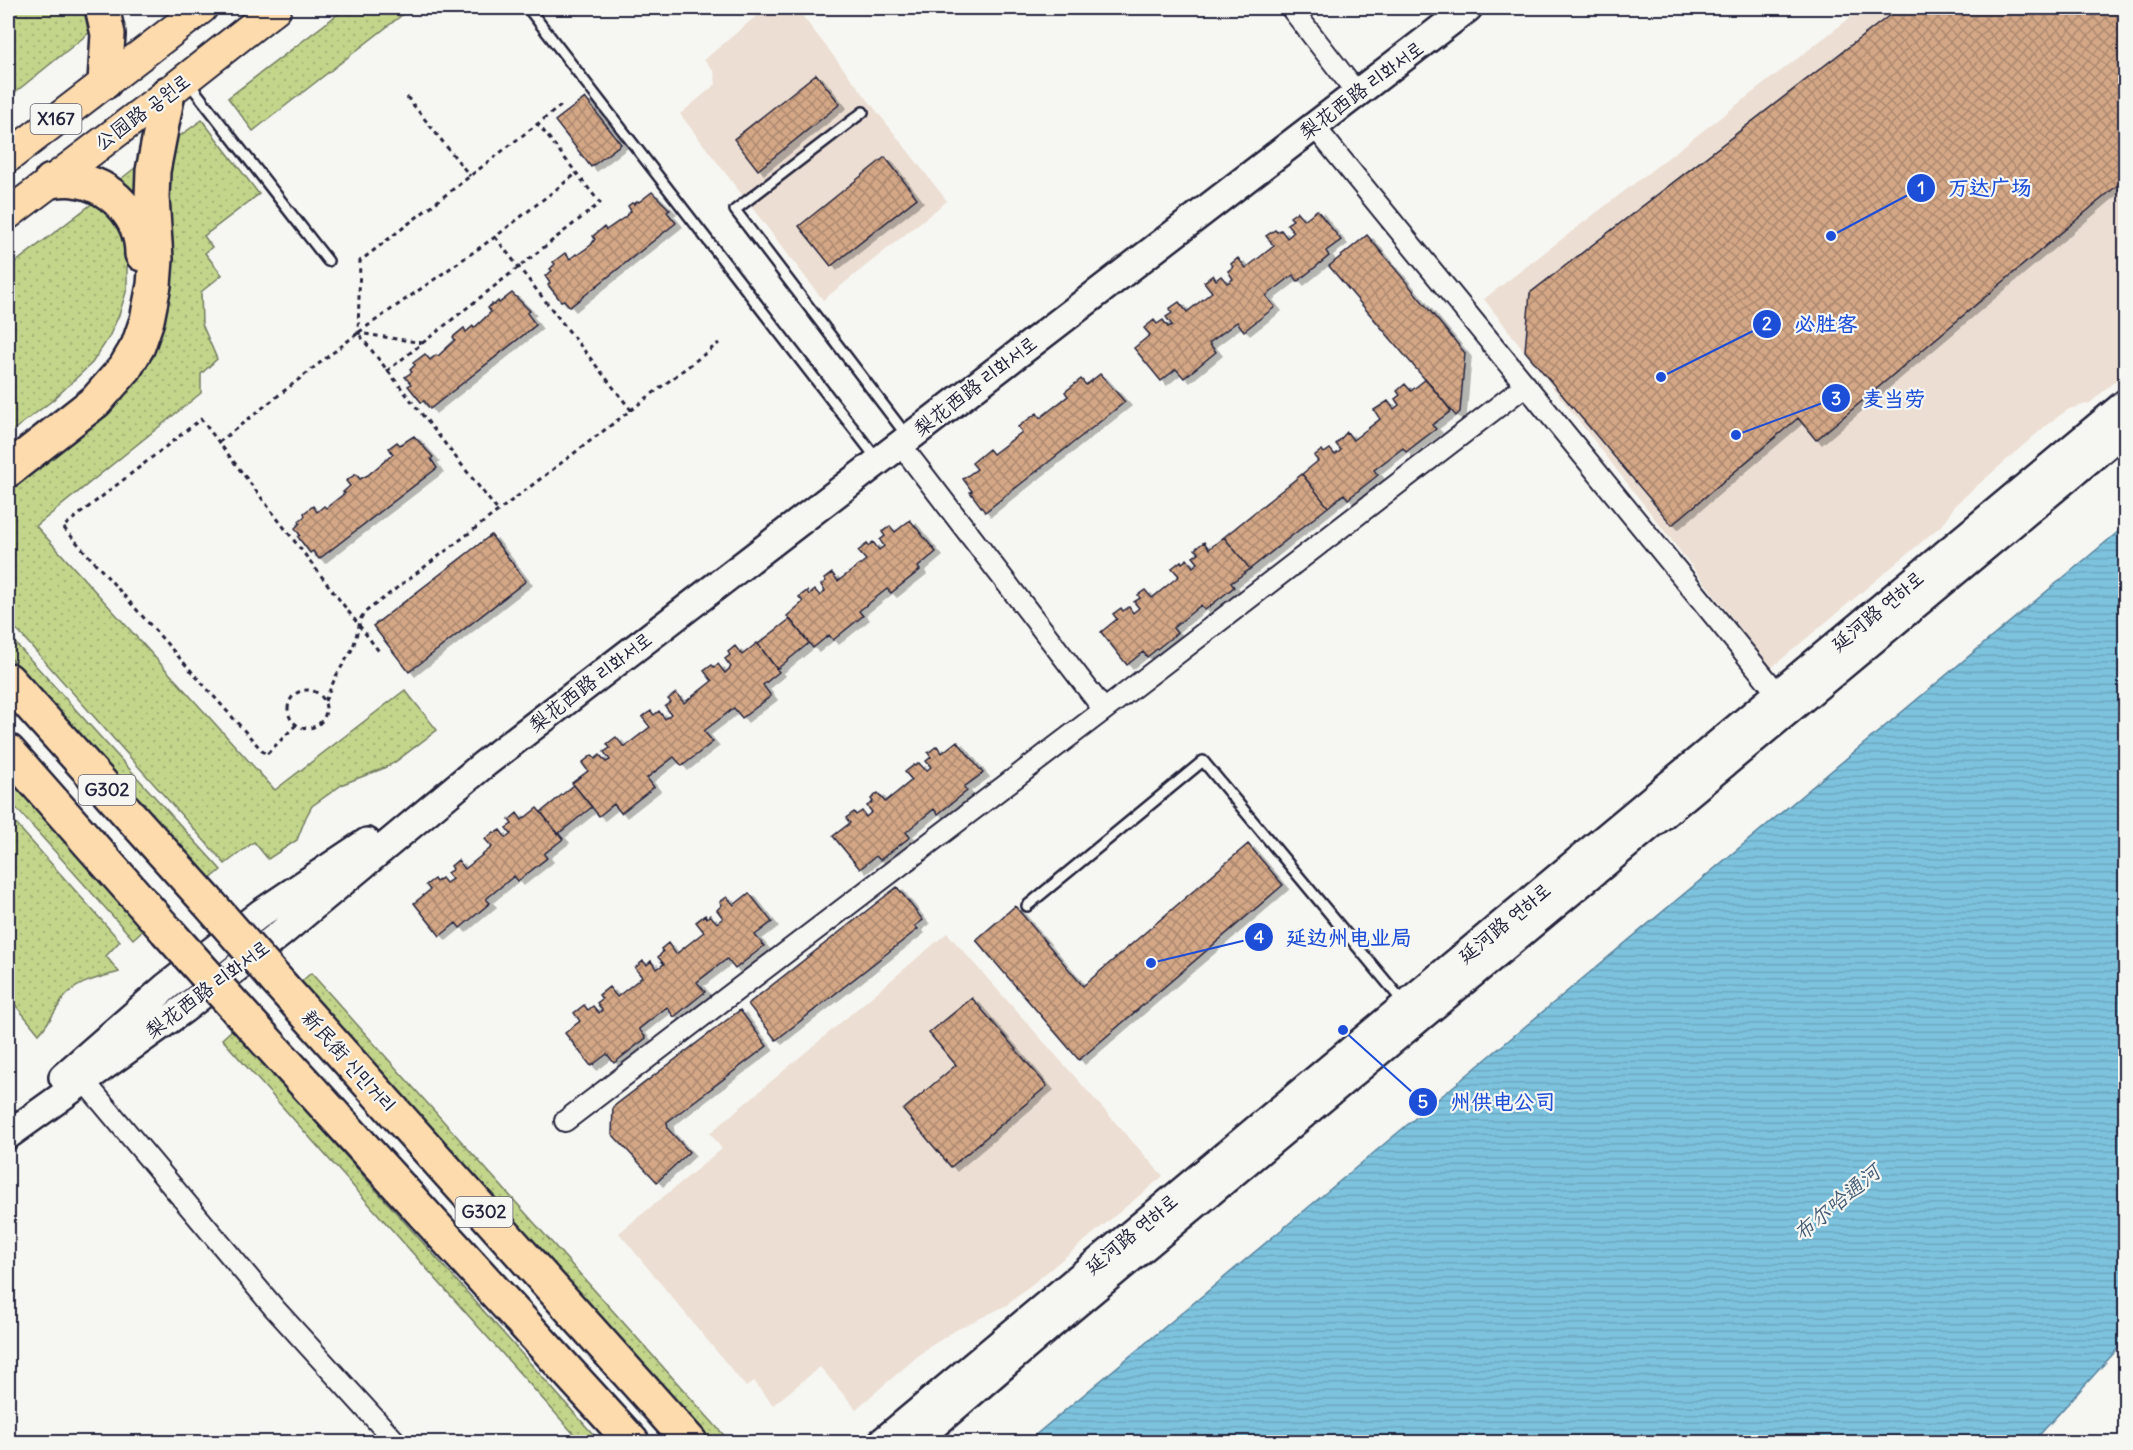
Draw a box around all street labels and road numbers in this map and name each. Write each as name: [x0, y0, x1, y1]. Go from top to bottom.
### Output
street label: 梨花西路 리화서로: [1294, 35, 1428, 144]
street label: 公园路 공원로: [89, 68, 194, 156]
road number: X167: [31, 104, 82, 134]
street label: 梨花西路 리화서로: [908, 330, 1041, 441]
street label: 延河路 연하로: [1825, 565, 1928, 657]
street label: 梨花西路 리화서로: [523, 626, 656, 737]
road number: G302: [78, 775, 136, 805]
street label: 延河路 연하로: [1452, 877, 1555, 969]
street label: 梨花西路 리화서로: [140, 934, 274, 1043]
street label: 新民街 신민거리: [297, 1004, 402, 1117]
street label: 延河路 연하로: [1079, 1188, 1182, 1280]
road number: G302: [456, 1197, 512, 1227]

